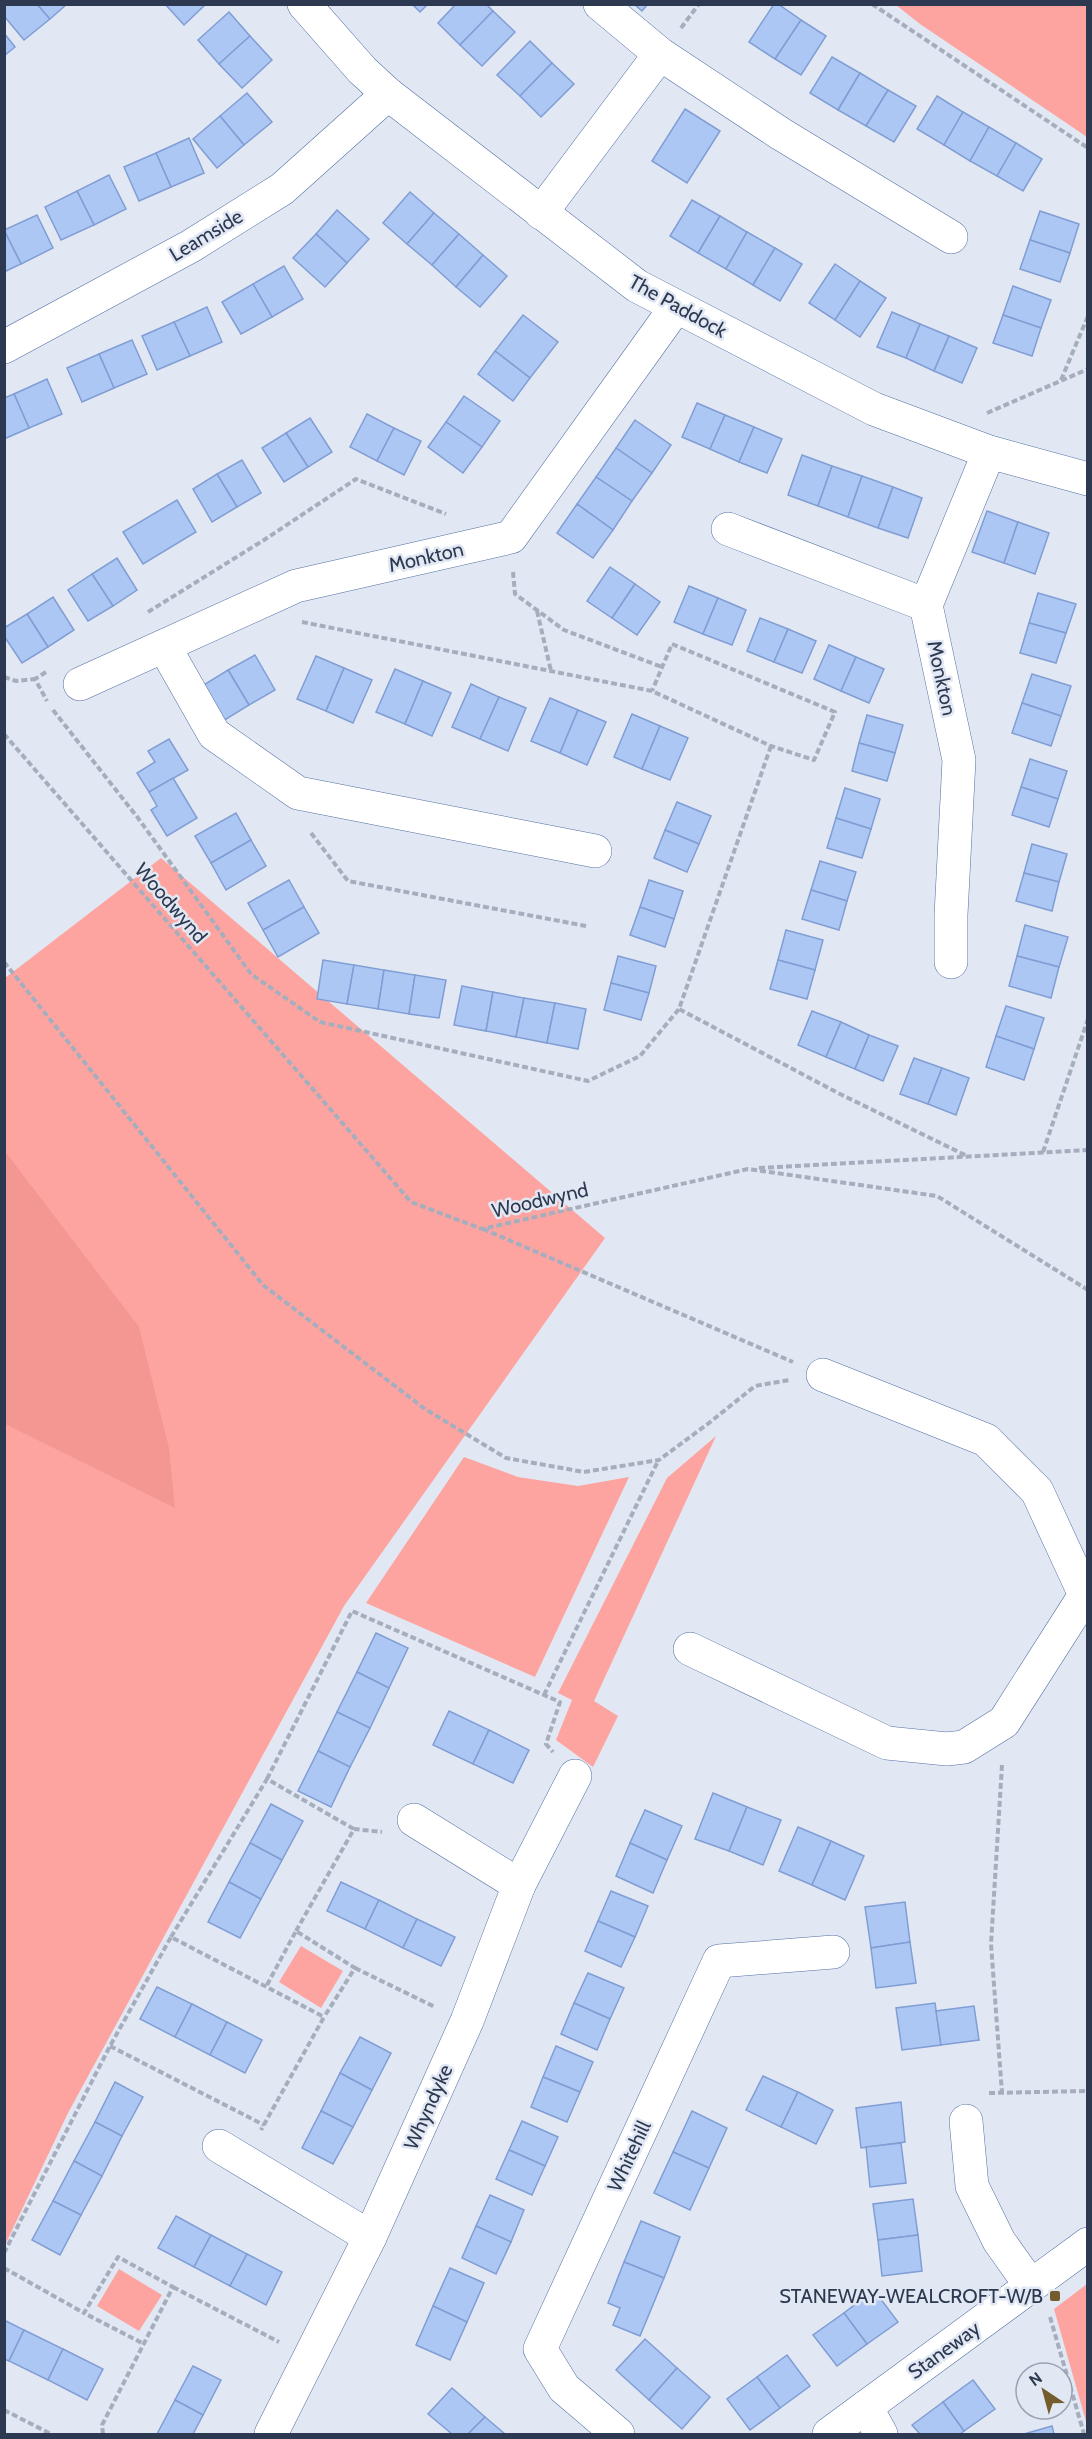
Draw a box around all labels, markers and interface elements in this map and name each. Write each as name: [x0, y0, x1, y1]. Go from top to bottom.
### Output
street label: Leamside: [165, 204, 247, 266]
street label: The Paddock: [625, 269, 731, 343]
street label: Monkton: [386, 537, 466, 577]
street label: Monkton: [922, 638, 962, 718]
street label: Woodwynd: [130, 858, 212, 948]
street label: Woodwynd: [489, 1177, 591, 1223]
street label: Whyndyke: [399, 2061, 457, 2153]
street label: Whitehill: [602, 2116, 656, 2195]
place label: STANEWAY-WEALCROFT-W/B: [779, 2284, 1043, 2308]
marker: STANEWAY-WEALCROFT-W/B: [1048, 2289, 1062, 2303]
street label: Staneway: [903, 2316, 985, 2384]
north arrow: [1014, 2361, 1074, 2421]
text: N: [1025, 2368, 1046, 2390]

